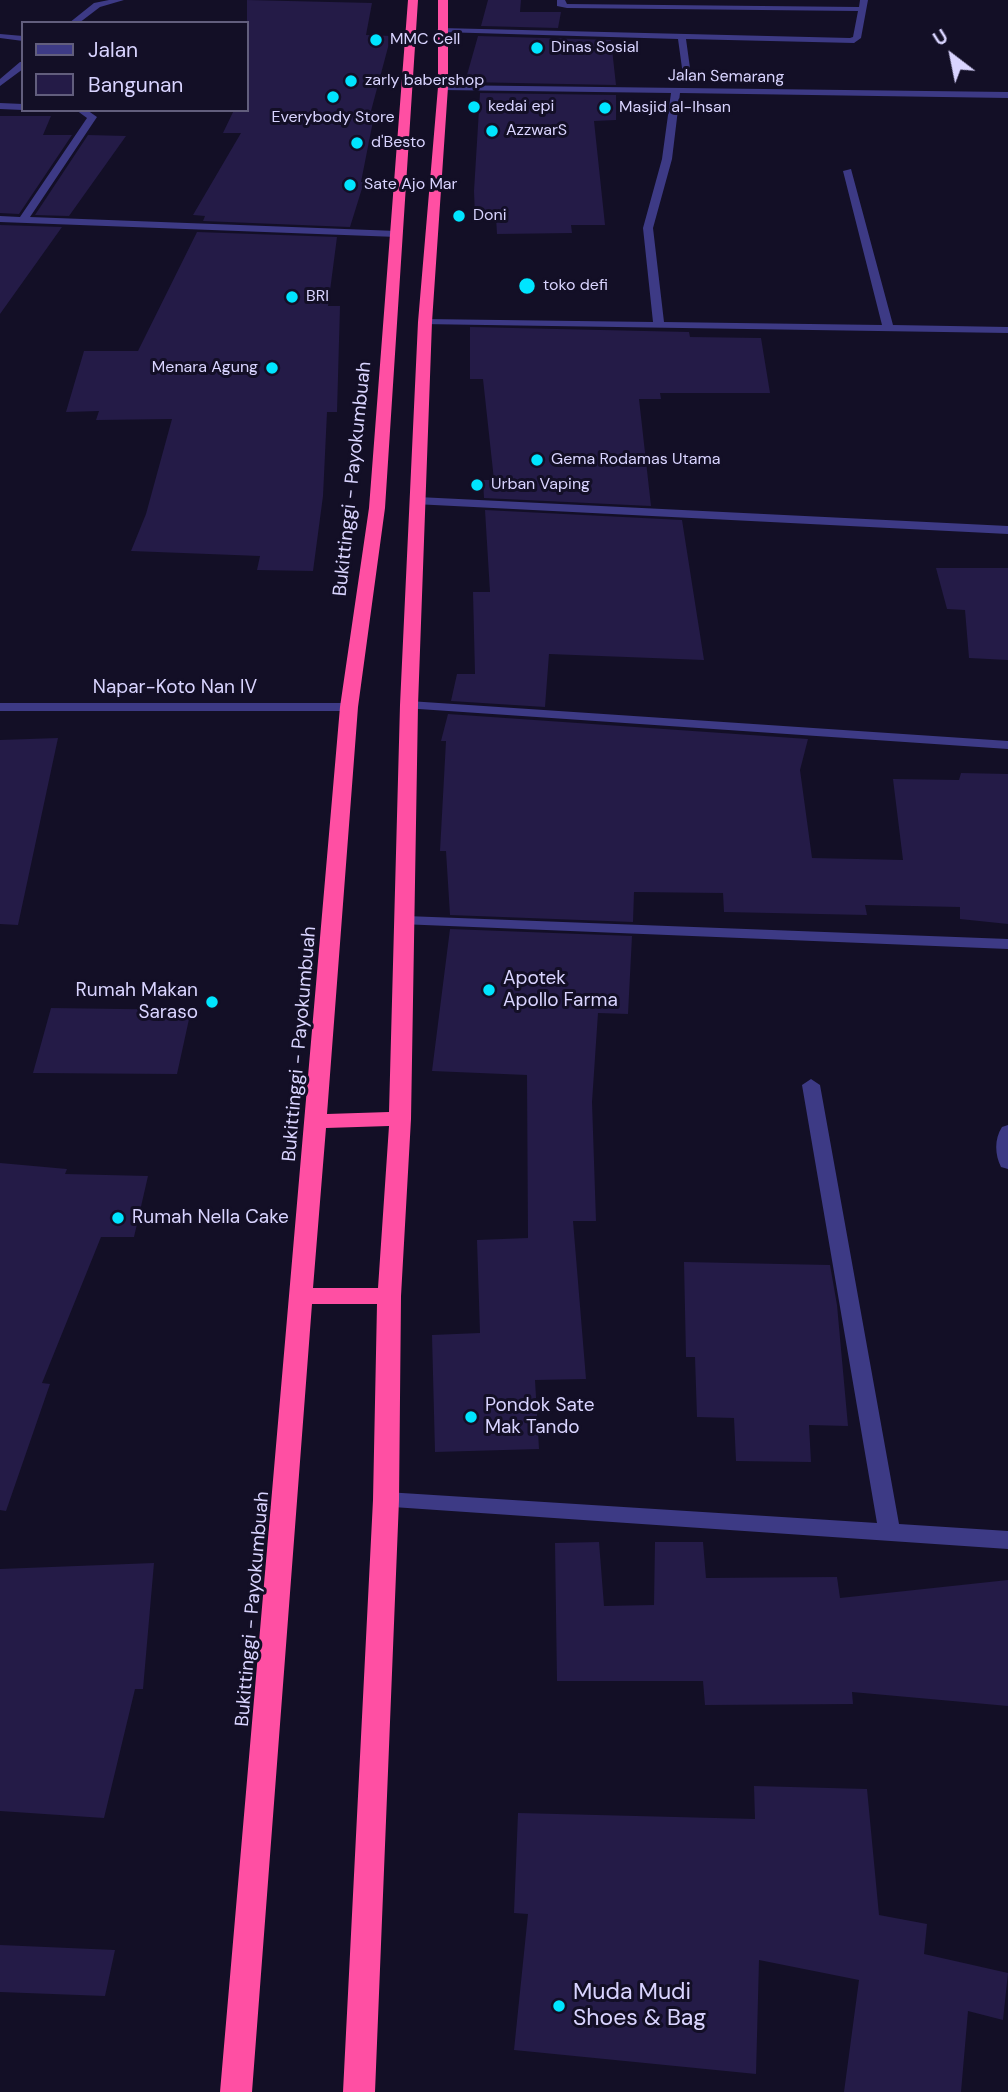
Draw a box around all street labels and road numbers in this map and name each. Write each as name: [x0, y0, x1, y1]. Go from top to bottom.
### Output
street label: Jalan Semarang: [668, 66, 784, 88]
street label: Bukittinggi - Payokumbuah: [329, 360, 377, 598]
street label: Napar-Koto Nan IV: [93, 677, 257, 699]
street label: Bukittinggi - Payokumbuah: [278, 925, 322, 1163]
street label: Bukittinggi - Payokumbuah: [231, 1490, 275, 1728]

